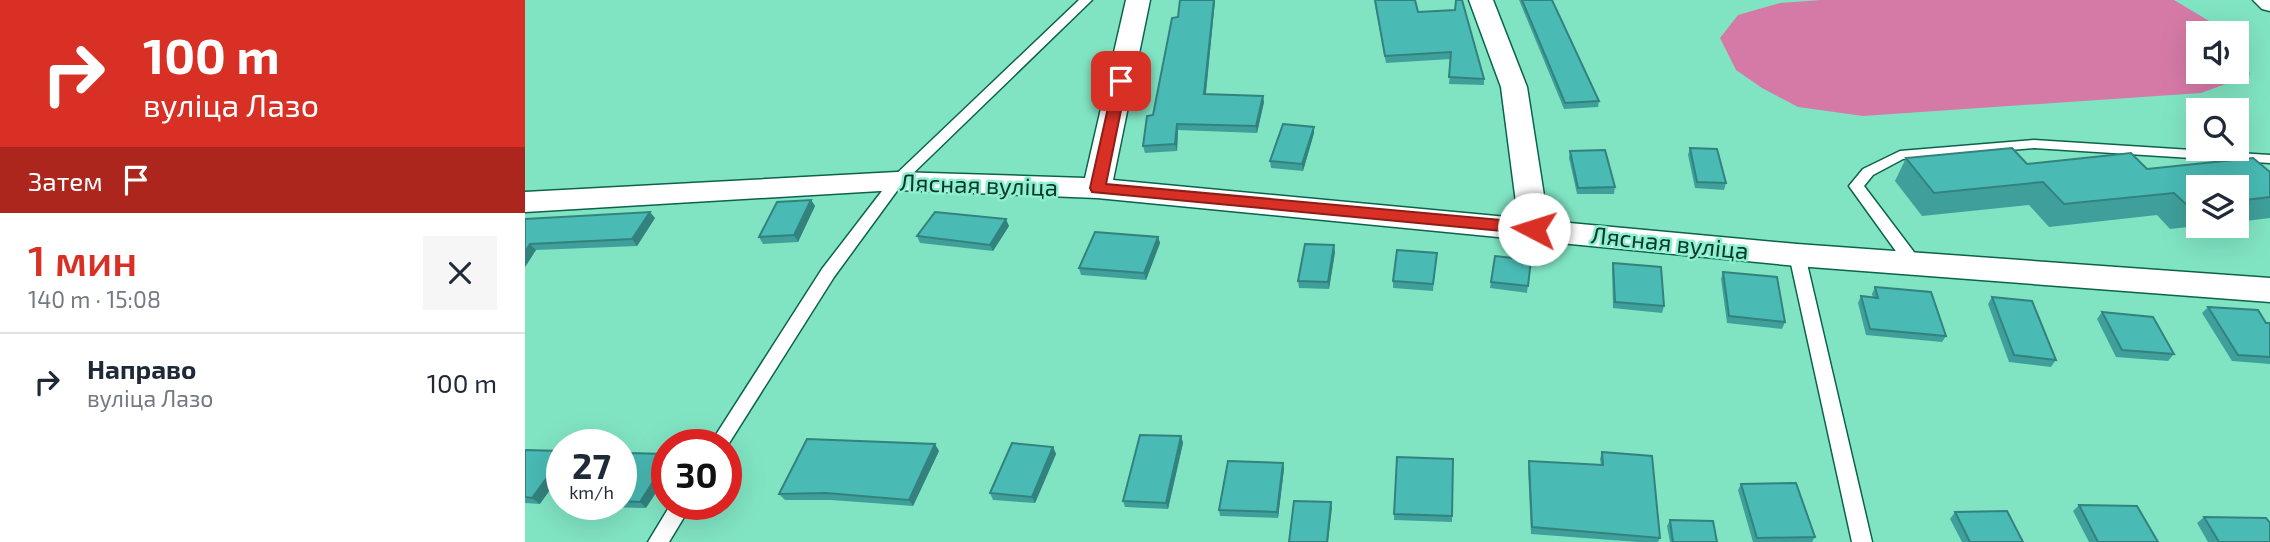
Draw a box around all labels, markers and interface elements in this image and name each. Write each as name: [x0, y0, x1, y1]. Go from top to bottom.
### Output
map controls: [2186, 21, 2249, 238]
button: sound: [2186, 21, 2249, 84]
text: 100 m: [143, 25, 280, 84]
icon: right: [28, 28, 119, 119]
pin: [1091, 51, 1151, 111]
icon: arrive: [1102, 62, 1140, 100]
text: вуліца Лазо: [143, 85, 319, 123]
button: search: [2186, 98, 2249, 161]
icon: arrive: [117, 161, 155, 199]
text: Затем: [28, 165, 103, 196]
street label: Лясная вуліца: [899, 167, 1059, 202]
button: layers: [2186, 175, 2249, 238]
position arrow: [1497, 192, 1571, 266]
street label: Лясная вуліца: [1590, 219, 1750, 266]
text: 1 мин: [28, 234, 137, 284]
button: close: [423, 236, 497, 310]
text: 140 m · 15:08: [28, 285, 161, 313]
text: Направо: [87, 353, 196, 384]
icon: right: [28, 363, 66, 401]
text: 100 m: [427, 367, 497, 398]
text: вуліца Лазо: [87, 384, 213, 412]
speed limit sign: 30: [651, 429, 742, 520]
text: 27: [572, 444, 611, 486]
text: km/h: [569, 481, 614, 503]

